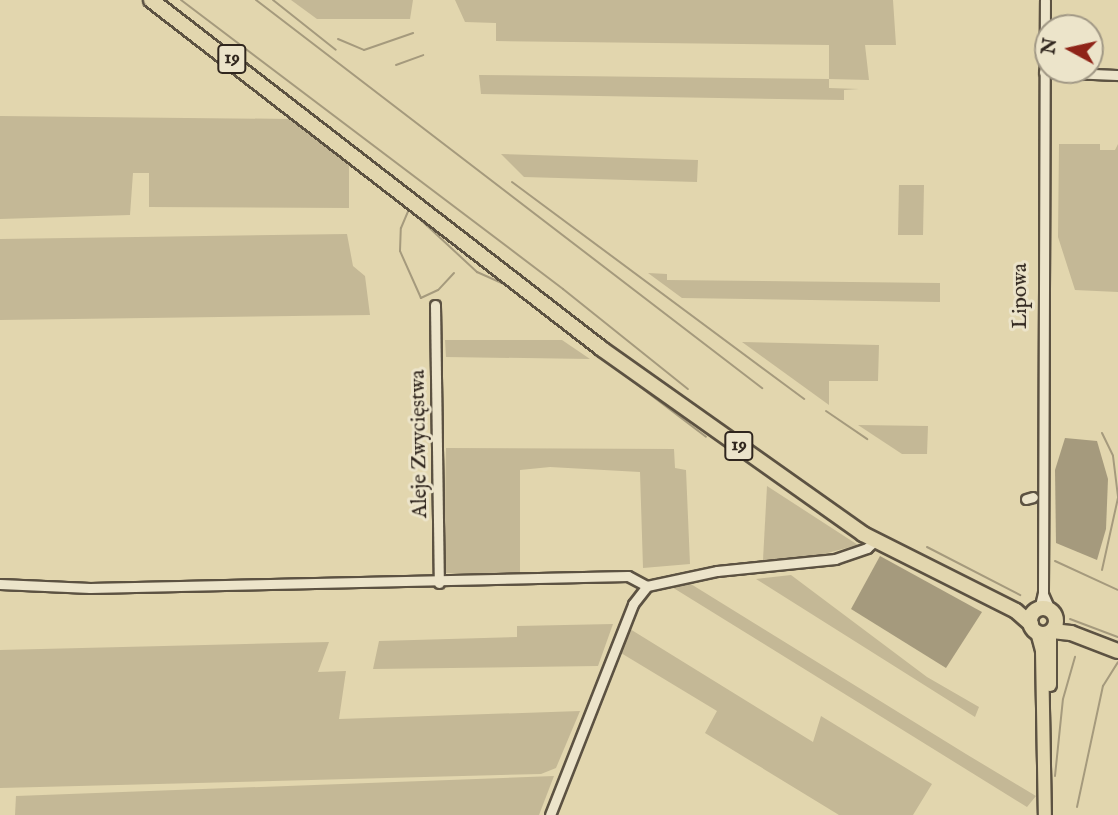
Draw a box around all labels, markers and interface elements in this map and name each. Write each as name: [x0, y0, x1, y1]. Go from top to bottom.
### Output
north arrow: [1034, 14, 1104, 84]
text: N: [1037, 37, 1063, 56]
road number: 19: [216, 44, 248, 74]
street label: Lipowa: [1008, 263, 1034, 329]
street label: Aleje Zwycięstwa: [406, 370, 434, 518]
road number: 19: [723, 430, 755, 462]

